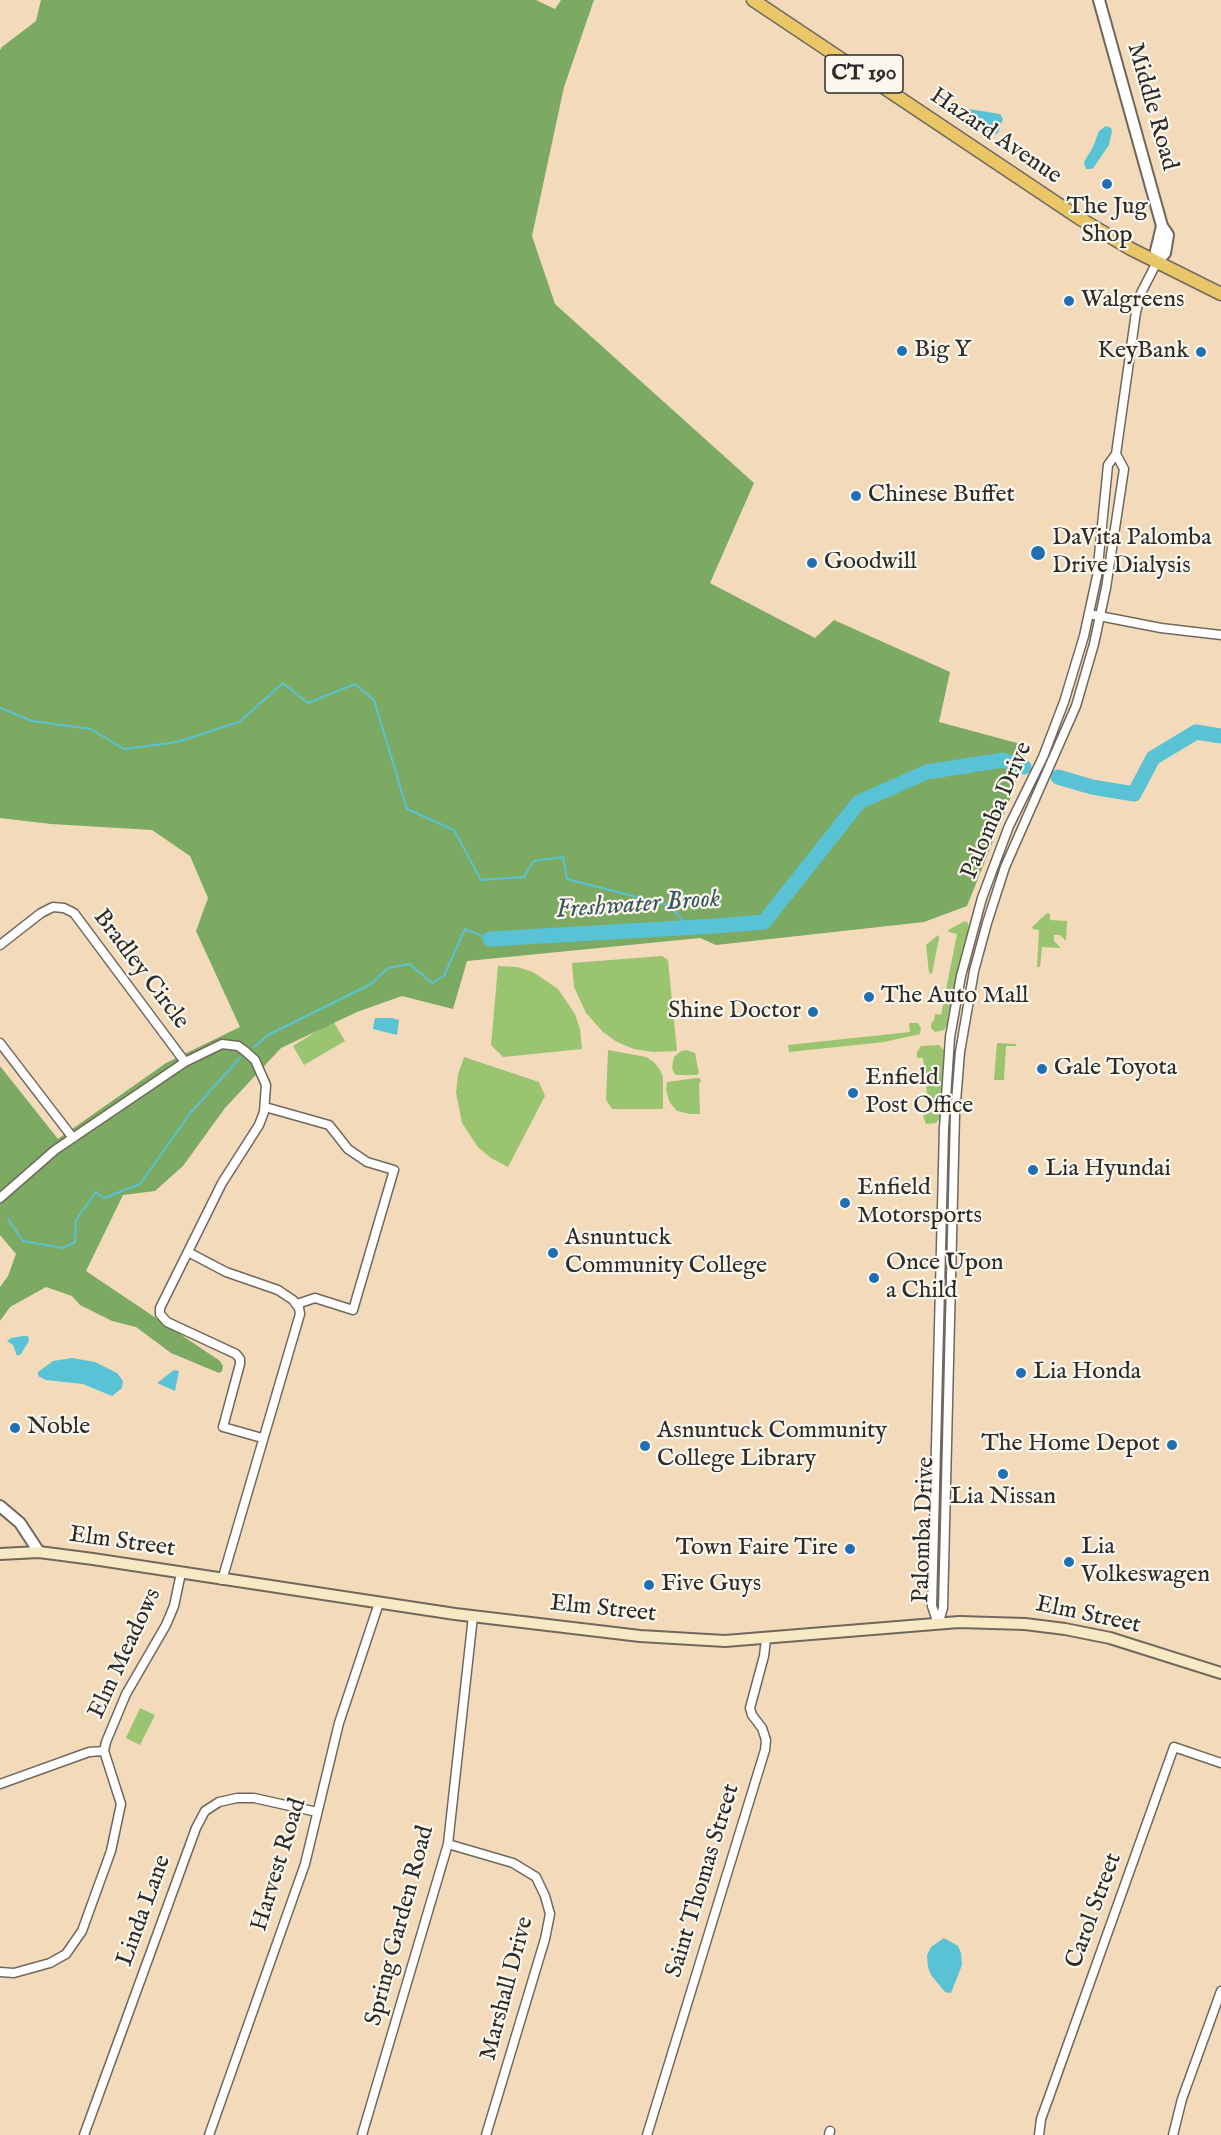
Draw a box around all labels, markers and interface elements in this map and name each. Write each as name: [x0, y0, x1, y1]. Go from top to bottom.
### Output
street label: Middle Road: [1119, 40, 1183, 174]
road number: CT 190: [825, 55, 903, 93]
street label: Hazard Avenue: [924, 82, 1066, 192]
marker: The Jug Shop: [1100, 177, 1114, 191]
place label: The Jug Shop: [1066, 194, 1148, 250]
place label: Walgreens: [1081, 287, 1184, 315]
marker: Walgreens: [1062, 294, 1076, 308]
place label: Big Y: [914, 337, 971, 365]
place label: KeyBank: [1098, 338, 1189, 366]
marker: Big Y: [895, 344, 909, 358]
marker: KeyBank: [1194, 345, 1208, 359]
place label: Chinese Buffet: [868, 482, 1015, 510]
marker: Chinese Buffet: [849, 489, 863, 503]
place label: DaVita Palomba Drive Dialysis: [1052, 525, 1212, 581]
marker: DaVita Palomba Drive Dialysis: [1029, 544, 1047, 562]
place label: Goodwill: [824, 549, 917, 577]
marker: Goodwill: [805, 556, 819, 570]
street label: Palomba Drive: [956, 738, 1040, 884]
water label: Freshwater Brook: [555, 885, 721, 927]
street label: Bradley Circle: [86, 904, 194, 1036]
place label: The Auto Mall: [881, 983, 1029, 1011]
marker: The Auto Mall: [862, 990, 876, 1004]
place label: Shine Doctor: [668, 998, 801, 1026]
marker: Shine Doctor: [806, 1005, 820, 1019]
place label: Gale Toyota: [1054, 1055, 1177, 1083]
marker: Gale Toyota: [1035, 1062, 1049, 1076]
place label: Enfield Post Office: [865, 1065, 973, 1121]
marker: Enfield Post Office: [846, 1086, 860, 1100]
place label: Lia Hyundai: [1045, 1156, 1171, 1184]
marker: Lia Hyundai: [1026, 1163, 1040, 1177]
place label: Enfield Motorsports: [857, 1175, 982, 1231]
marker: Enfield Motorsports: [838, 1196, 852, 1210]
place label: Asnuntuck Community College: [565, 1225, 767, 1281]
marker: Asnuntuck Community College: [546, 1246, 560, 1260]
place label: Once Upon a Child: [886, 1250, 1004, 1306]
marker: Once Upon a Child: [867, 1271, 881, 1285]
place label: Lia Honda: [1033, 1359, 1141, 1387]
marker: Lia Honda: [1014, 1366, 1028, 1380]
place label: Noble: [27, 1414, 90, 1442]
place label: Asnuntuck Community College Library: [657, 1418, 887, 1474]
marker: Noble: [8, 1421, 22, 1435]
place label: The Home Depot: [981, 1431, 1160, 1459]
marker: The Home Depot: [1165, 1438, 1179, 1452]
marker: Asnuntuck Community College Library: [638, 1439, 652, 1453]
street label: Palomba Drive: [908, 1456, 942, 1604]
marker: Lia Nissan: [996, 1467, 1010, 1481]
place label: Lia Nissan: [950, 1484, 1056, 1512]
street label: Elm Street: [67, 1521, 177, 1565]
place label: Lia Volkeswagen: [1081, 1534, 1210, 1590]
place label: Town Faire Tire: [676, 1535, 838, 1563]
marker: Town Faire Tire: [843, 1542, 857, 1556]
marker: Lia Volkeswagen: [1062, 1555, 1076, 1569]
place label: Five Guys: [661, 1571, 761, 1599]
marker: Five Guys: [642, 1578, 656, 1592]
street label: Elm Meadows: [83, 1584, 169, 1724]
street label: Elm Street: [548, 1590, 658, 1630]
street label: Elm Street: [1033, 1591, 1143, 1641]
street label: Saint Thomas Street: [661, 1781, 747, 1981]
street label: Harvest Road: [246, 1795, 314, 1935]
street label: Spring Garden Road: [360, 1823, 442, 2029]
street label: Carol Street: [1061, 1849, 1129, 1973]
street label: Linda Lane: [112, 1852, 178, 1970]
street label: Marshall Drive: [475, 1914, 541, 2064]

